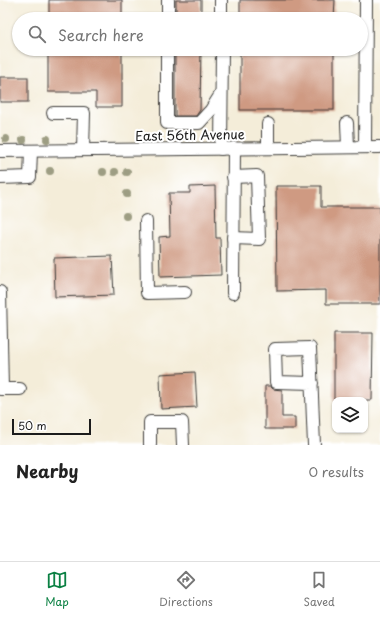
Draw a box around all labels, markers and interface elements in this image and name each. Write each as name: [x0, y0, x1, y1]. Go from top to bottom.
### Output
search box: [12, 12, 368, 56]
icon: search: [26, 23, 48, 45]
text: Search here: [58, 23, 144, 46]
street label: East 56th Avenue: [135, 124, 245, 145]
map controls: [332, 397, 368, 433]
button: layers: [332, 397, 368, 433]
scale bar: [12, 417, 91, 436]
text: 50 m: [18, 417, 47, 434]
text: Nearby: [16, 458, 78, 484]
text: 0 results: [309, 462, 364, 481]
tab: Map: [45, 569, 69, 610]
tab: Directions: [159, 569, 213, 610]
tab: Saved: [303, 569, 335, 610]

